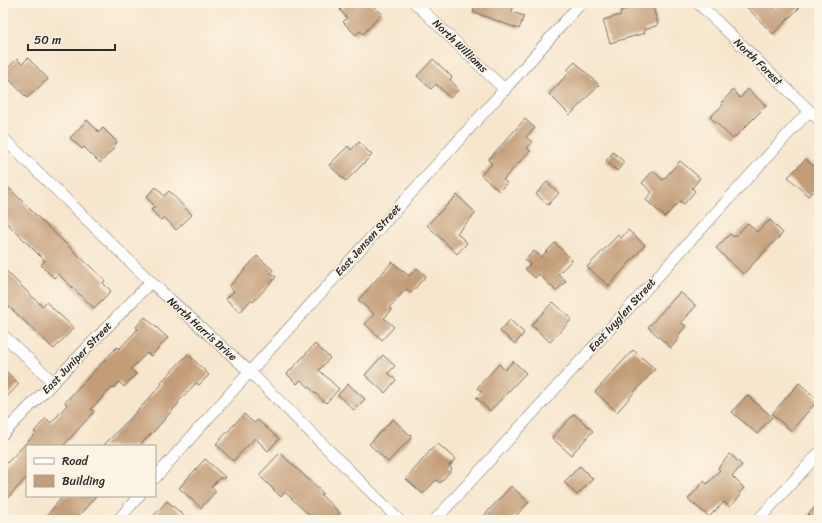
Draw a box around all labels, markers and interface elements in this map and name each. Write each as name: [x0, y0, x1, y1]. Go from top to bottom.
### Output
street label: North Williams: [428, 14, 493, 78]
scale bar: [28, 26, 115, 52]
text: 50 m: [34, 29, 61, 51]
street label: North Forest: [729, 34, 787, 91]
street label: East Jensen Street: [330, 199, 406, 281]
street label: East Ivyglen Street: [584, 274, 661, 356]
street label: North Harris Drive: [163, 292, 242, 366]
street label: East Juniper Street: [37, 317, 117, 399]
legend: [26, 445, 156, 497]
text: Road: [62, 450, 89, 472]
text: Building: [62, 470, 105, 492]

